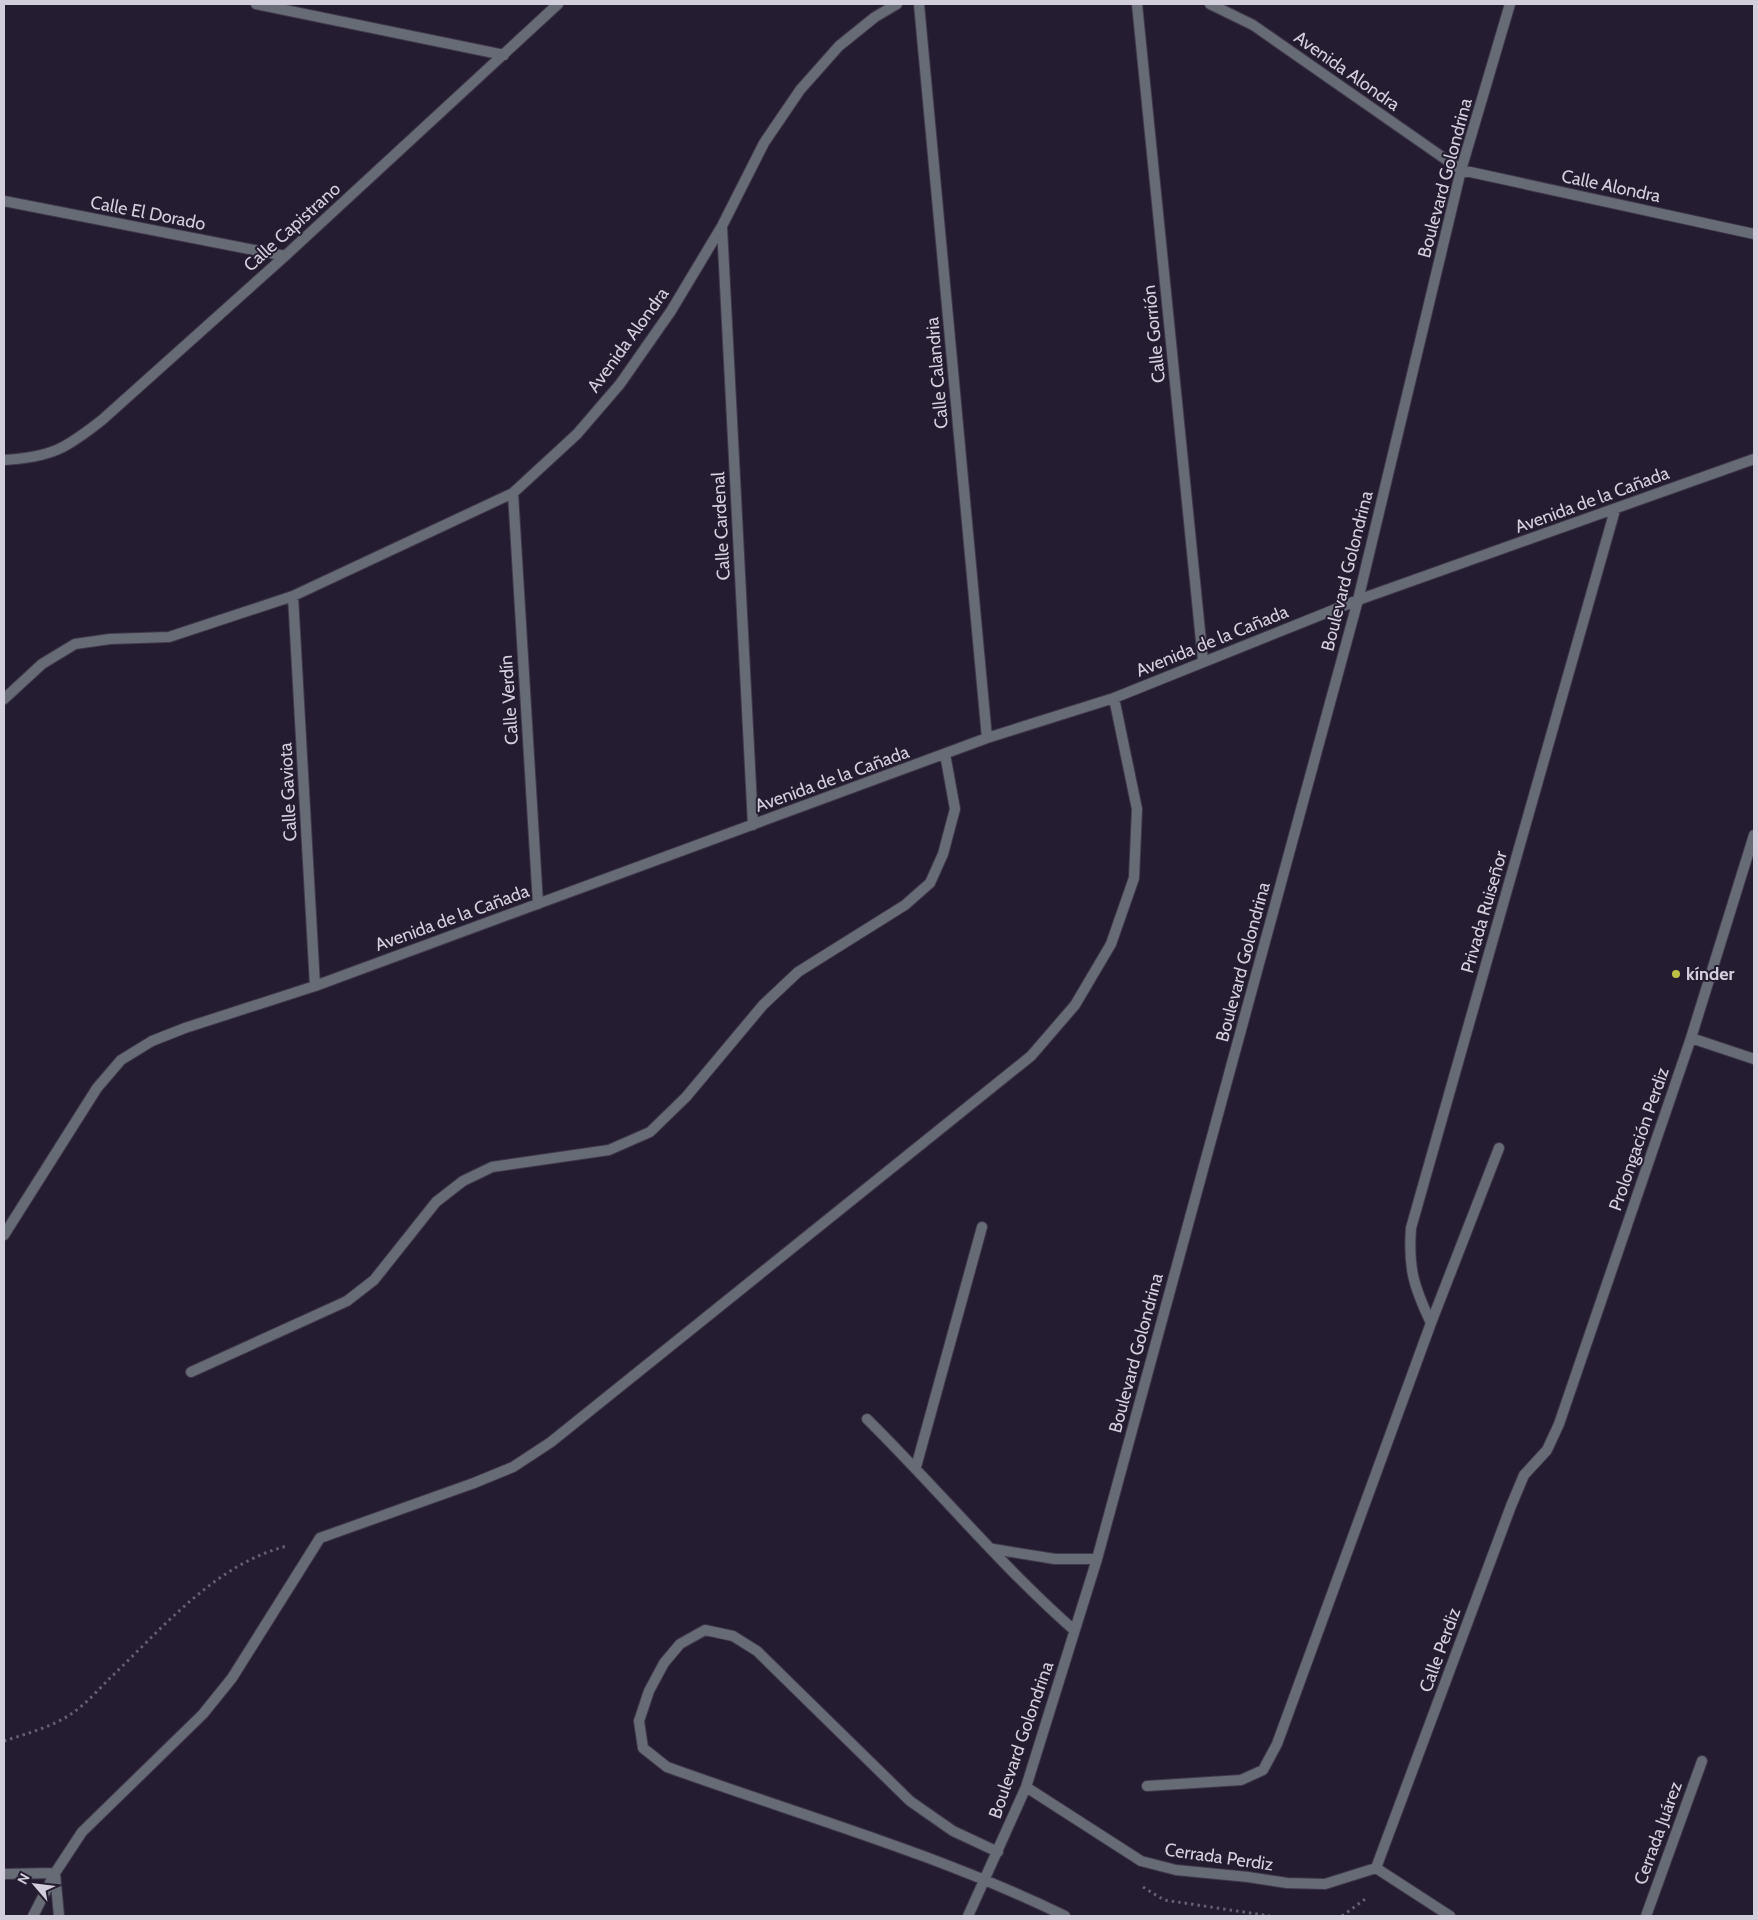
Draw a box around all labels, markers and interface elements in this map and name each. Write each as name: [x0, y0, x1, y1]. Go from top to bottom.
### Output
street label: Avenida Alondra: [1290, 26, 1404, 116]
street label: Boulevard Golondrina: [1413, 95, 1477, 260]
street label: Calle Alondra: [1559, 165, 1663, 207]
street label: Calle Capistrano: [239, 178, 345, 276]
street label: Calle El Dorado: [89, 191, 207, 235]
street label: Avenida Alondra: [583, 283, 674, 397]
street label: Calle Gorrión: [1138, 284, 1170, 384]
street label: Calle Calandria: [921, 316, 953, 430]
street label: Avenida de la Cañada: [1512, 462, 1672, 538]
street label: Calle Cardenal: [707, 470, 735, 581]
street label: Boulevard Golondrina: [1316, 488, 1378, 653]
street label: Avenida de la Cañada: [1133, 600, 1292, 682]
street label: Calle Verdín: [495, 654, 523, 746]
street label: Avenida de la Cañada: [752, 741, 912, 817]
street label: Calle Gaviota: [274, 742, 302, 842]
street label: Privada Ruiseñor: [1456, 848, 1512, 976]
street label: Boulevard Golondrina: [1211, 879, 1275, 1044]
street label: Avenida de la Cañada: [372, 880, 532, 956]
place label: kínder: [1686, 963, 1735, 985]
marker: kínder: [1670, 968, 1682, 980]
street label: Prolongación Perdiz: [1604, 1064, 1674, 1214]
street label: Boulevard Golondrina: [1104, 1270, 1168, 1435]
street label: Calle Perdiz: [1415, 1604, 1466, 1695]
street label: Boulevard Golondrina: [984, 1658, 1058, 1821]
street label: Cerrada Juárez: [1629, 1778, 1687, 1888]
street label: Cerrada Perdiz: [1163, 1838, 1275, 1876]
north arrow: [10, 1860, 60, 1910]
text: N: [13, 1870, 34, 1887]

